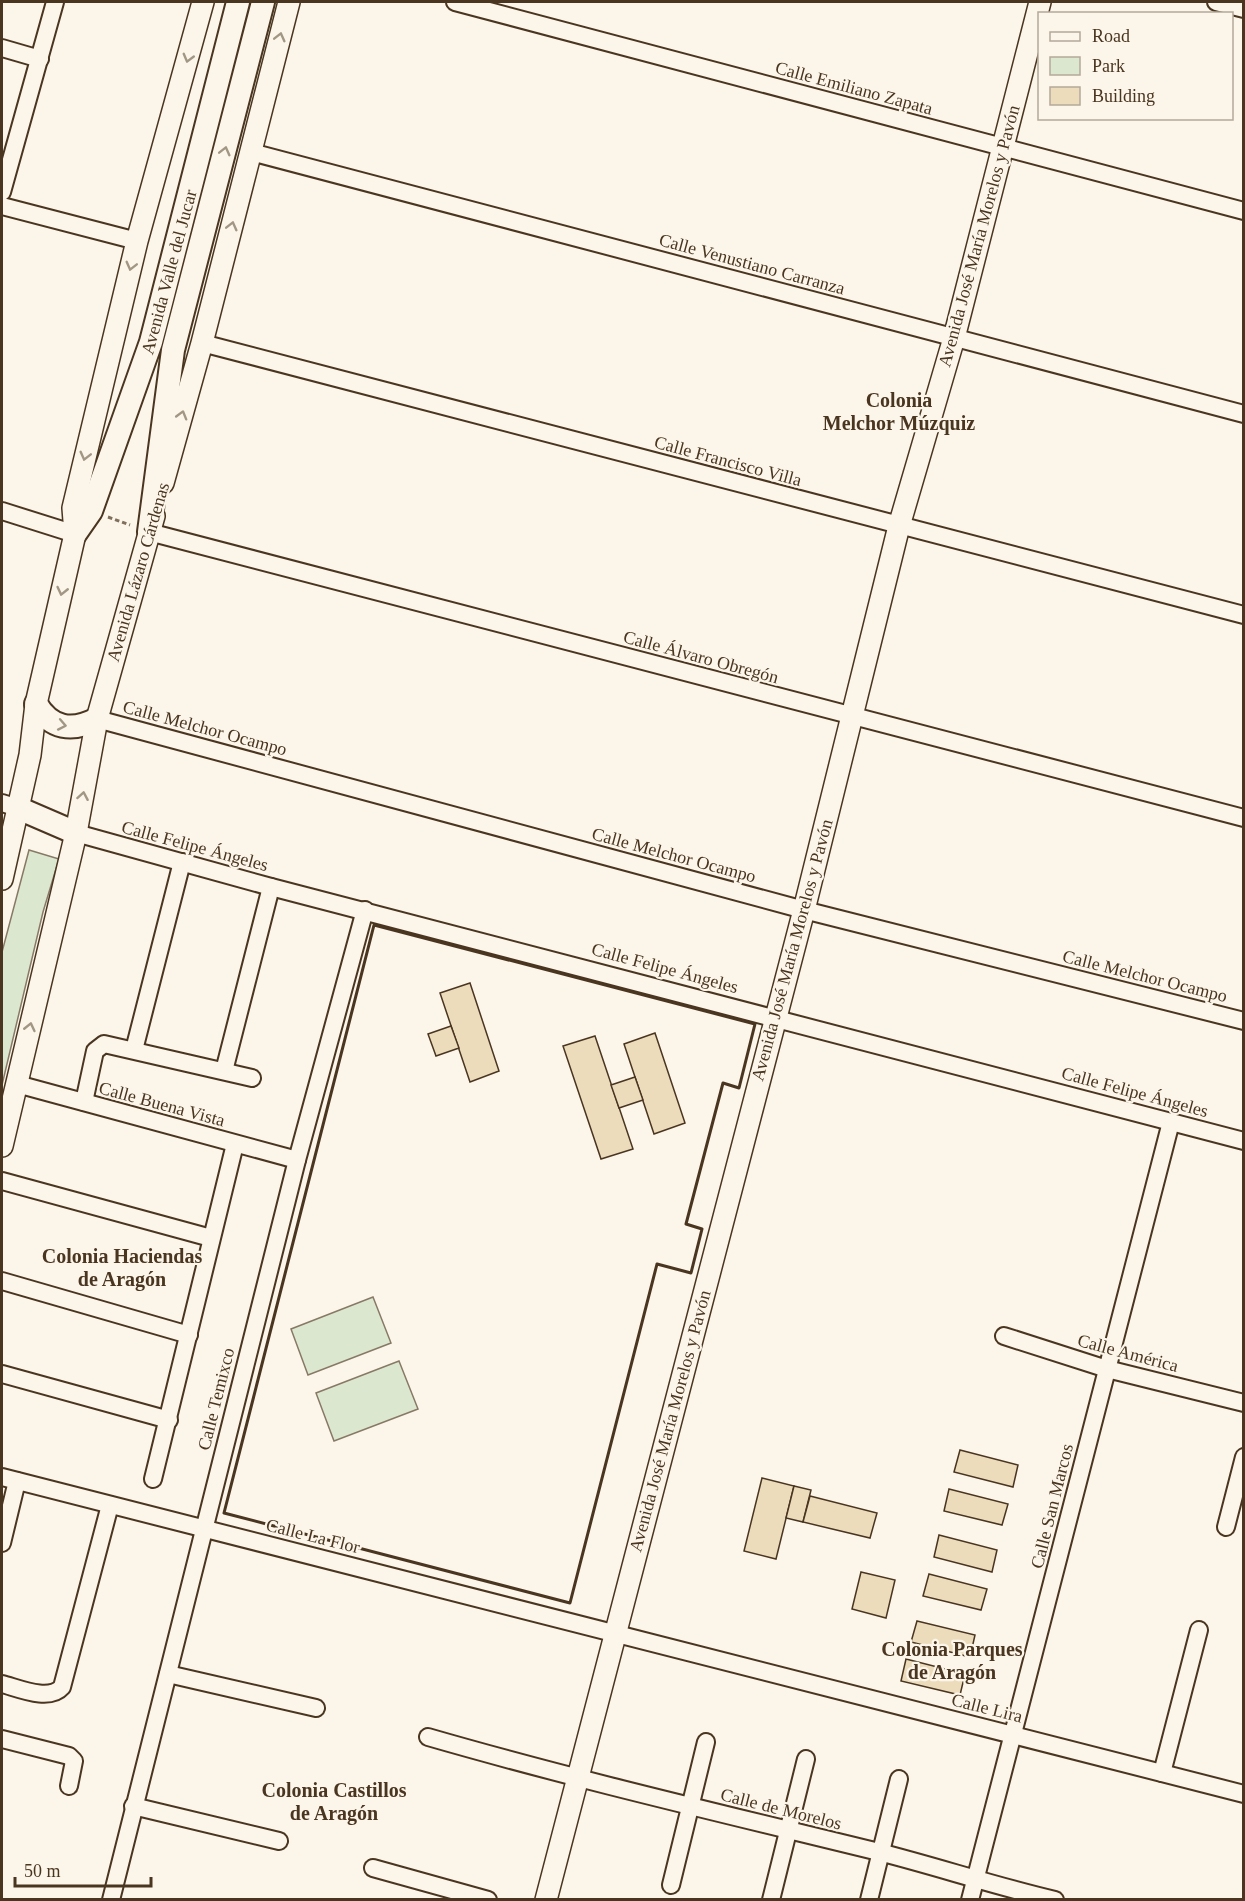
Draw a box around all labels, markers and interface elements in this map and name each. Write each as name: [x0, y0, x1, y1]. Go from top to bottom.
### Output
legend: [1038, 12, 1233, 120]
text: Road: [1092, 26, 1130, 46]
one-way arrow: [272, 33, 285, 43]
one-way arrow: [182, 53, 195, 63]
text: Park: [1092, 56, 1125, 76]
street label: Calle Emiliano Zapata: [773, 57, 935, 119]
text: Building: [1092, 86, 1155, 106]
street label: Avenida José María Morelos y Pavón: [934, 103, 1024, 369]
one-way arrow: [218, 146, 231, 156]
street label: Avenida Valle del Jucar: [137, 187, 201, 357]
one-way arrow: [224, 222, 237, 232]
street label: Calle Venustiano Carranza: [657, 230, 847, 298]
one-way arrow: [125, 261, 138, 271]
district label: Colonia Melchor Múzquiz: [823, 389, 975, 435]
one-way arrow: [175, 410, 187, 421]
street label: Calle Francisco Villa: [652, 432, 804, 490]
one-way arrow: [80, 451, 93, 461]
street label: Avenida Lázaro Cárdenas: [103, 480, 173, 664]
one-way arrow: [57, 586, 70, 596]
street label: Calle Álvaro Obregón: [621, 626, 781, 687]
street label: Calle Melchor Ocampo: [121, 696, 289, 760]
one-way arrow: [57, 718, 67, 731]
one-way arrow: [76, 791, 89, 801]
street label: Calle Felipe Ángeles: [119, 816, 271, 875]
street label: Avenida José María Morelos y Pavón: [747, 817, 837, 1083]
street label: Calle Melchor Ocampo: [590, 823, 758, 887]
street label: Calle Felipe Ángeles: [589, 938, 741, 997]
street label: Calle Melchor Ocampo: [1061, 946, 1229, 1006]
one-way arrow: [23, 1022, 36, 1032]
street label: Calle Felipe Ángeles: [1059, 1062, 1211, 1121]
street label: Calle Buena Vista: [97, 1078, 227, 1130]
district label: Colonia Haciendas de Aragón: [42, 1245, 203, 1291]
street label: Avenida José María Morelos y Pavón: [625, 1288, 715, 1554]
street label: Calle América: [1075, 1330, 1181, 1376]
street label: Calle Temixco: [194, 1346, 238, 1452]
street label: Calle San Marcos: [1027, 1441, 1077, 1571]
street label: Calle La Flor: [264, 1515, 362, 1557]
district label: Colonia Parques de Aragón: [881, 1638, 1023, 1684]
street label: Calle Lira: [949, 1690, 1025, 1726]
district label: Colonia Castillos de Aragón: [261, 1779, 407, 1825]
street label: Calle de Morelos: [718, 1784, 844, 1834]
scale bar: [15, 1850, 152, 1888]
text: 50 m: [24, 1861, 61, 1881]

